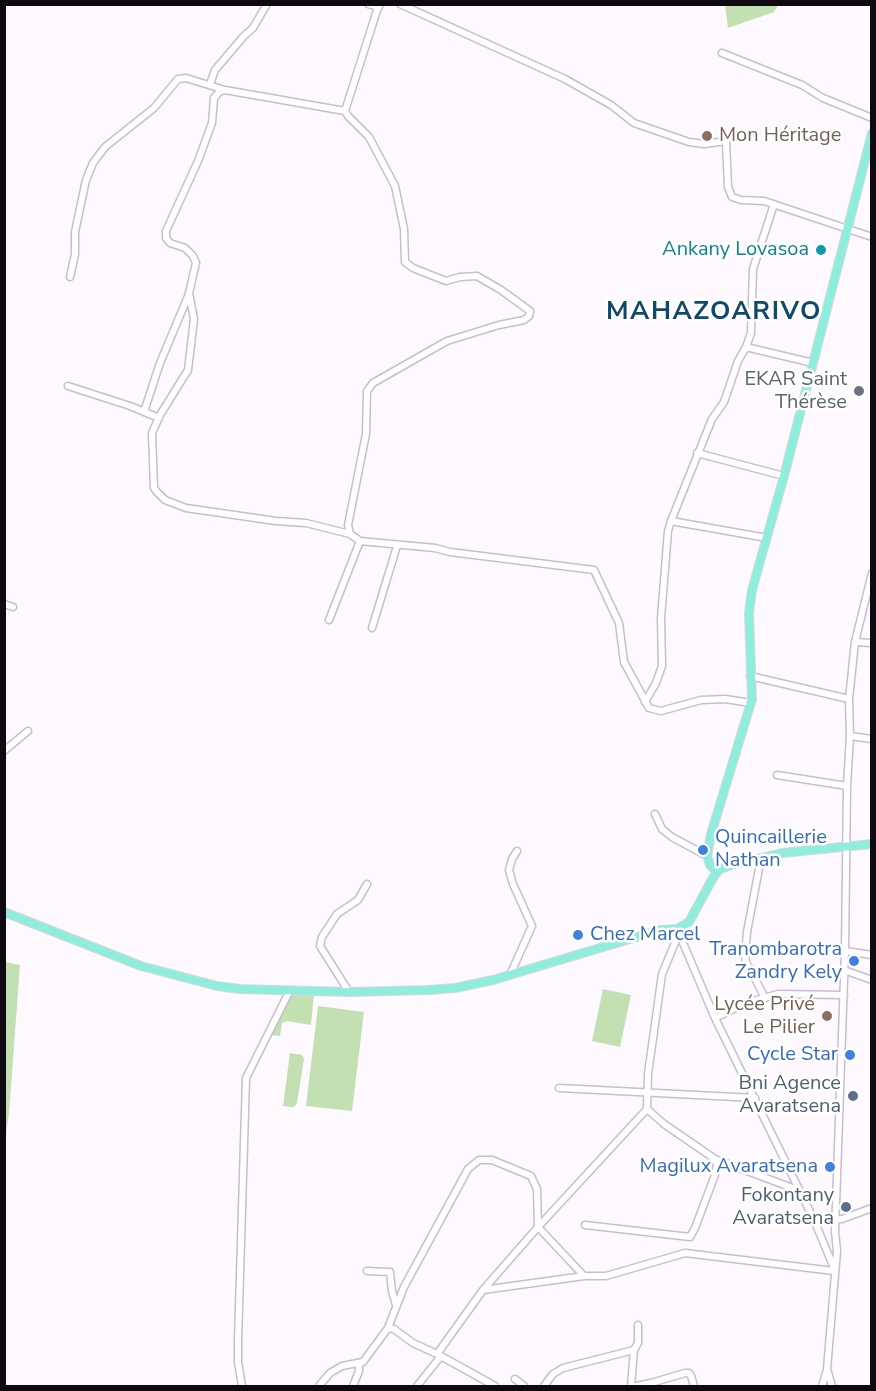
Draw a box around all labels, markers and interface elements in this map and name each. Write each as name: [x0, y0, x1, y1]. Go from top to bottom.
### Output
place label: Mon Héritage: [719, 124, 841, 148]
marker: Mon Héritage: [700, 129, 714, 143]
place label: Ankany Lovasoa: [662, 238, 809, 262]
marker: Ankany Lovasoa: [814, 243, 828, 257]
district label: MAHAZOARIVO: [606, 297, 822, 329]
place label: EKAR Saint Thérèse: [744, 368, 847, 415]
marker: EKAR Saint Thérèse: [852, 384, 866, 398]
place label: Quincaillerie Nathan: [715, 826, 827, 873]
marker: Quincaillerie Nathan: [696, 843, 710, 857]
place label: Chez Marcel: [590, 923, 700, 947]
marker: Chez Marcel: [571, 928, 585, 942]
place label: Tranombarotra Zandry Kely: [709, 938, 842, 985]
marker: Tranombarotra Zandry Kely: [847, 954, 861, 968]
place label: Lycée Privé Le Pilier: [714, 993, 815, 1040]
marker: Lycée Privé Le Pilier: [820, 1009, 834, 1023]
place label: Cycle Star: [747, 1043, 838, 1067]
marker: Cycle Star: [843, 1048, 857, 1062]
place label: Bni Agence Avaratsena: [738, 1072, 841, 1119]
marker: Bni Agence Avaratsena: [846, 1089, 860, 1103]
place label: Magilux Avaratsena: [640, 1155, 818, 1179]
marker: Magilux Avaratsena: [823, 1160, 837, 1174]
place label: Fokontany Avaratsena: [732, 1184, 834, 1231]
marker: Fokontany Avaratsena: [839, 1200, 853, 1214]

